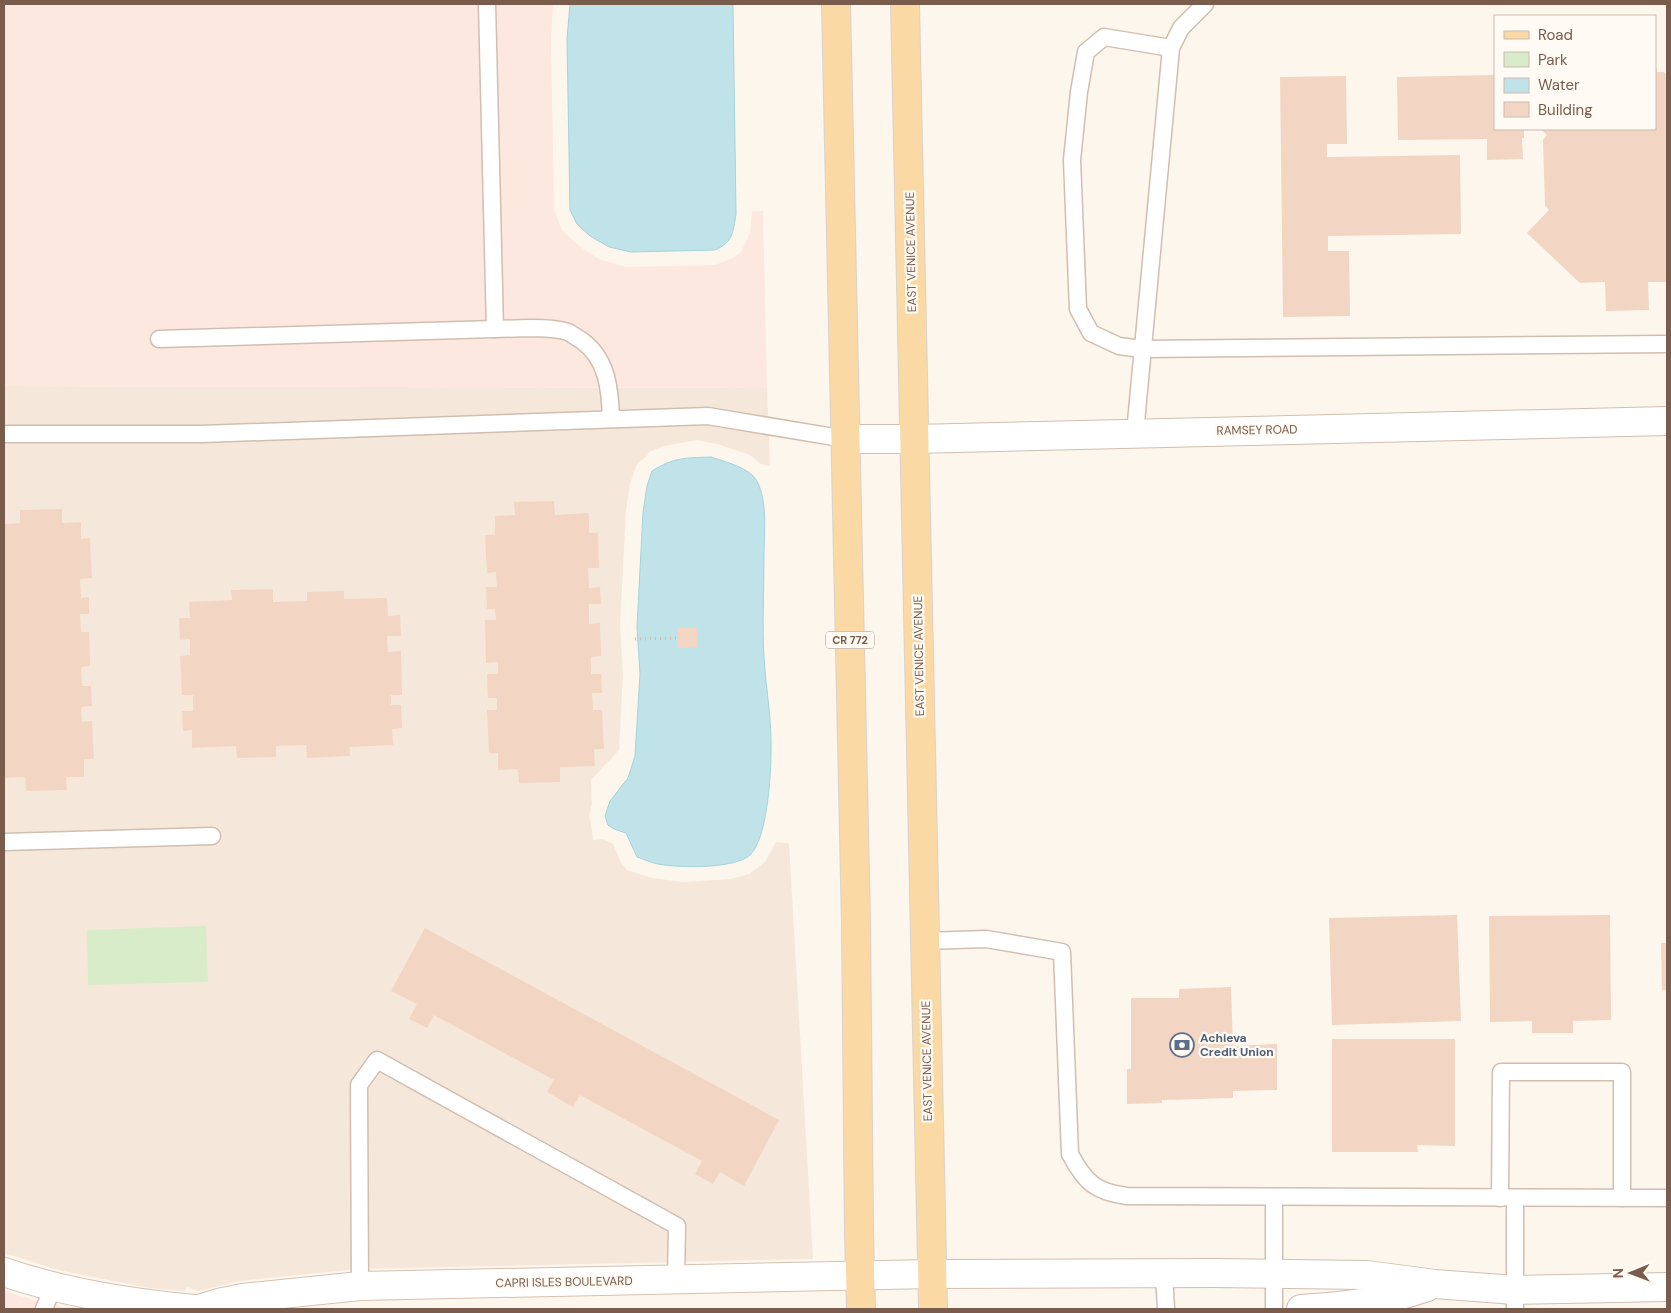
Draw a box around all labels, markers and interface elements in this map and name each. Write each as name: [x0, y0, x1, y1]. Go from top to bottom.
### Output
legend: [1494, 15, 1656, 130]
text: Road: [1538, 25, 1573, 45]
text: Park: [1538, 50, 1568, 70]
text: Water: [1538, 75, 1580, 95]
text: Building: [1538, 100, 1593, 120]
street label: EAST VENICE AVENUE: [902, 191, 920, 312]
street label: RAMSEY ROAD: [1216, 421, 1298, 439]
street label: EAST VENICE AVENUE: [910, 595, 928, 716]
road number: CR 772: [826, 632, 874, 648]
street label: EAST VENICE AVENUE: [918, 1000, 936, 1121]
place label: Achieva Credit Union: [1200, 1030, 1274, 1060]
bank icon: Achieva Credit Union: [1169, 1032, 1195, 1058]
north arrow: [1606, 1248, 1656, 1298]
text: N: [1609, 1268, 1627, 1278]
street label: CAPRI ISLES BOULEVARD: [495, 1273, 633, 1291]

